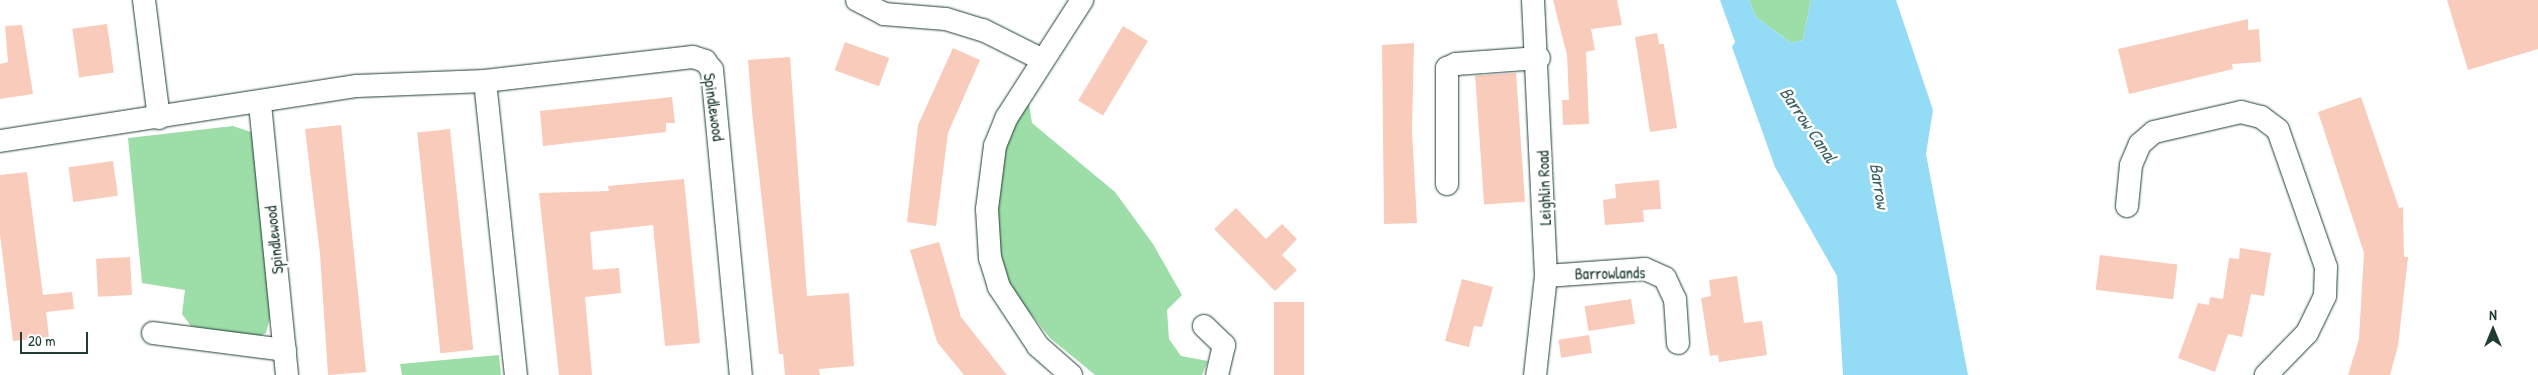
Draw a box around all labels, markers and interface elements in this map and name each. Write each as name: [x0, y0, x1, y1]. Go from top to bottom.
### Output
street label: Spindlewood: [700, 72, 728, 142]
water label: Barrow Canal: [1775, 83, 1841, 167]
street label: Leighlin Road: [1533, 150, 1555, 226]
water label: Barrow: [1865, 162, 1893, 210]
street label: Spindlewood: [261, 205, 287, 275]
street label: Barrowlands: [1574, 263, 1646, 283]
north arrow: [2468, 305, 2518, 355]
text: N: [2489, 305, 2497, 324]
scale bar: [22, 322, 90, 354]
text: 20 m: [28, 330, 55, 351]

